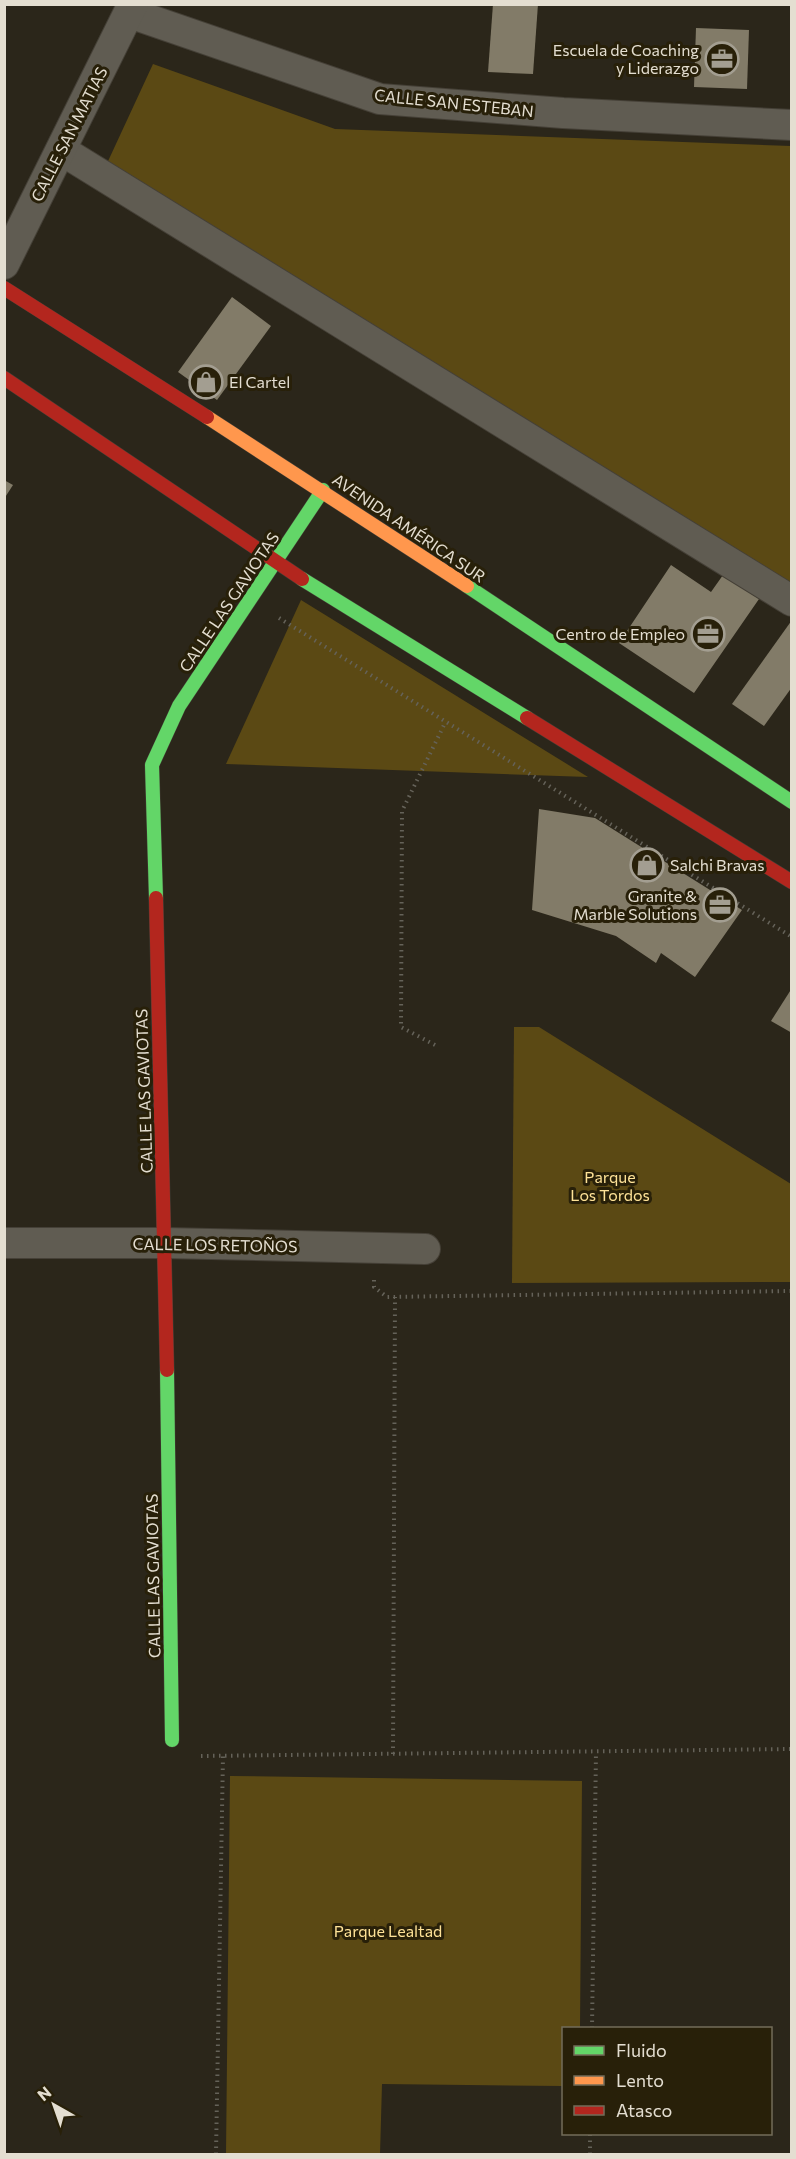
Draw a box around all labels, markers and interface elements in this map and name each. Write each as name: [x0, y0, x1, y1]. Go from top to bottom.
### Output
place label: Escuela de Coaching y Liderazgo: [553, 40, 699, 77]
office icon: Escuela de Coaching y Liderazgo: [704, 41, 740, 77]
street label: CALLE SAN MATIAS: [26, 63, 111, 204]
street label: CALLE SAN ESTEBAN: [373, 85, 535, 120]
shop icon: El Cartel: [188, 364, 224, 400]
place label: El Cartel: [229, 372, 290, 391]
street label: AVENIDA AMÉRICA SUR: [329, 469, 490, 586]
street label: CALLE LAS GAVIOTAS: [175, 528, 282, 675]
office icon: Centro de Empleo: [690, 616, 726, 652]
place label: Centro de Empleo: [555, 624, 685, 643]
shop icon: Salchi Bravas: [629, 847, 665, 883]
place label: Salchi Bravas: [670, 855, 765, 874]
place label: Granite & Marble Solutions: [573, 886, 697, 923]
office icon: Granite & Marble Solutions: [702, 887, 738, 923]
street label: CALLE LAS GAVIOTAS: [131, 1009, 156, 1174]
park label: Parque Los Tordos: [570, 1167, 650, 1204]
street label: CALLE LOS RETOÑOS: [132, 1234, 298, 1255]
street label: CALLE LAS GAVIOTAS: [142, 1494, 163, 1658]
park label: Parque Lealtad: [334, 1921, 442, 1940]
legend: [562, 2027, 772, 2135]
text: Fluido: [616, 2039, 667, 2061]
text: Lento: [616, 2069, 664, 2091]
north arrow: [24, 2075, 84, 2135]
text: N: [33, 2082, 55, 2104]
text: Atasco: [616, 2099, 672, 2121]

